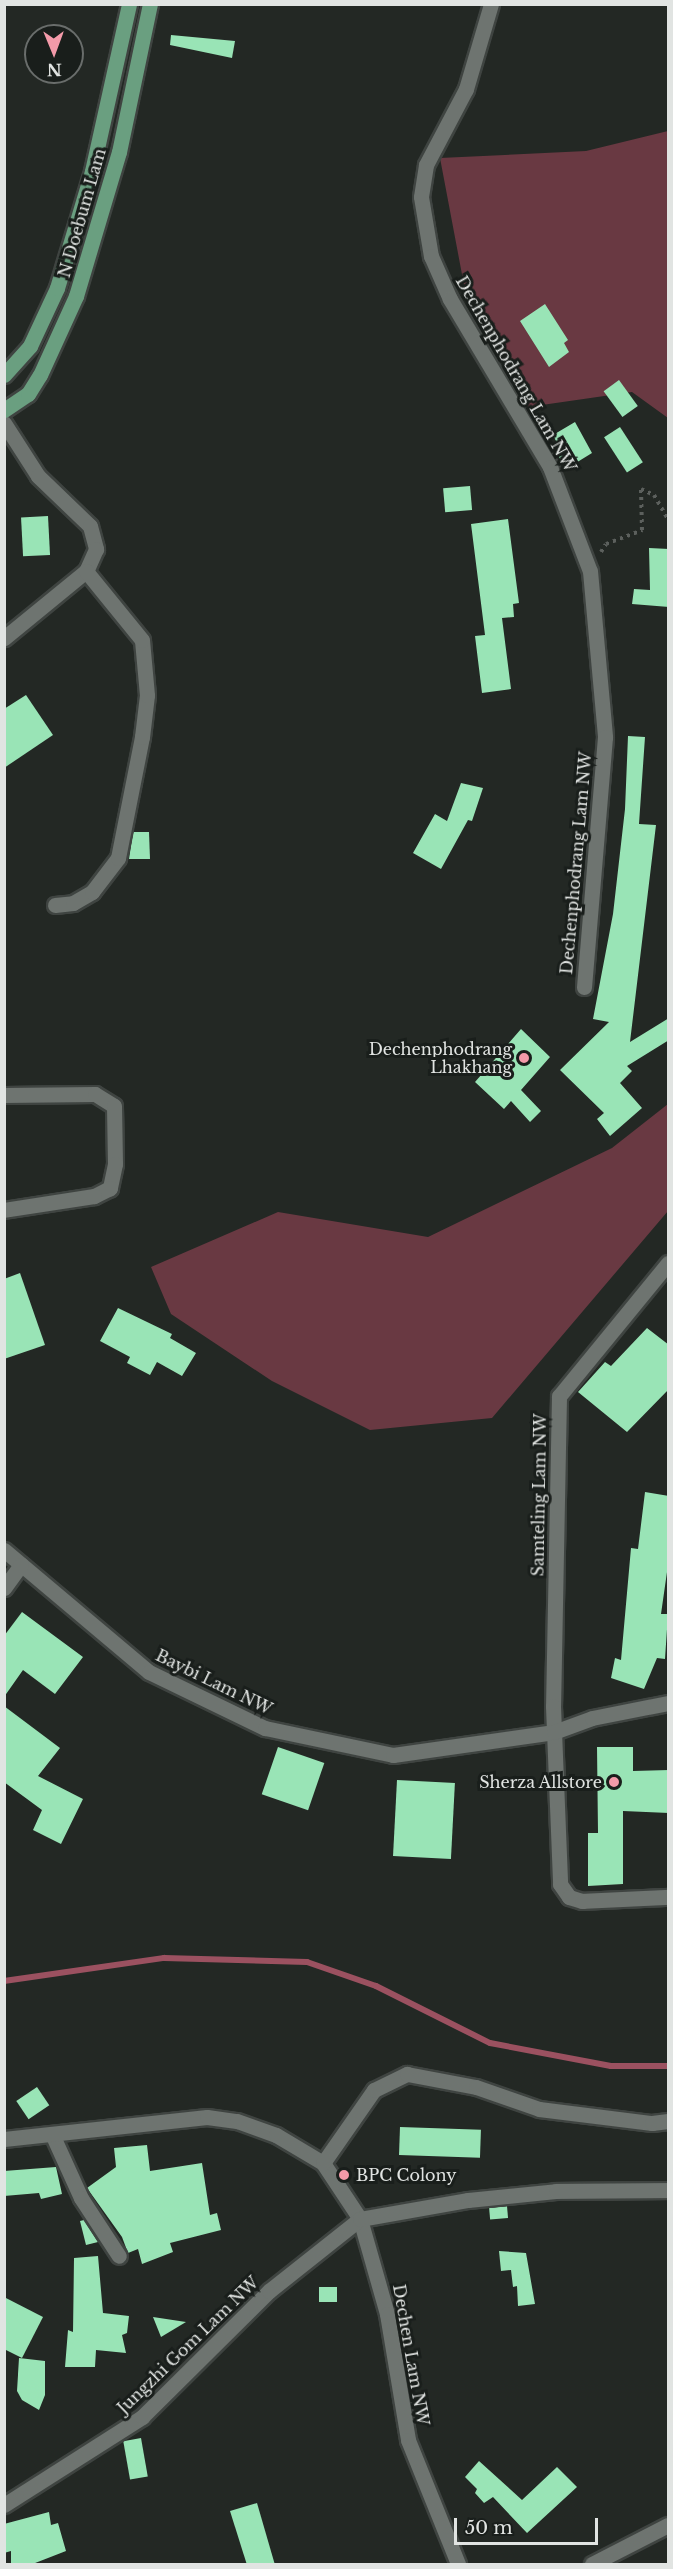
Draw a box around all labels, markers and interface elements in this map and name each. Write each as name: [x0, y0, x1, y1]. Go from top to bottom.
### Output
north arrow: [24, 24, 84, 84]
text: N: [47, 60, 62, 80]
street label: N Doebum Lam: [54, 146, 110, 280]
street label: Dechenphodrang Lam NW: [452, 272, 580, 476]
street label: Dechenphodrang Lam NW: [557, 751, 595, 975]
place label: Dechenphodrang Lhakhang: [369, 1039, 512, 1077]
marker: Dechenphodrang Lhakhang: [517, 1051, 531, 1065]
street label: Samteling Lam NW: [528, 1413, 550, 1577]
street label: Baybi Lam NW: [153, 1646, 275, 1718]
place label: Sherza Allstore: [478, 1772, 602, 1792]
marker: Sherza Allstore: [607, 1775, 621, 1789]
place label: BPC Colony: [356, 2165, 456, 2185]
marker: BPC Colony: [337, 2168, 351, 2182]
street label: Jungzhi Gom Lam NW: [113, 2272, 263, 2418]
street label: Dechen Lam NW: [389, 2283, 433, 2427]
scale bar: [457, 2506, 601, 2544]
text: 50 m: [465, 2517, 513, 2539]

